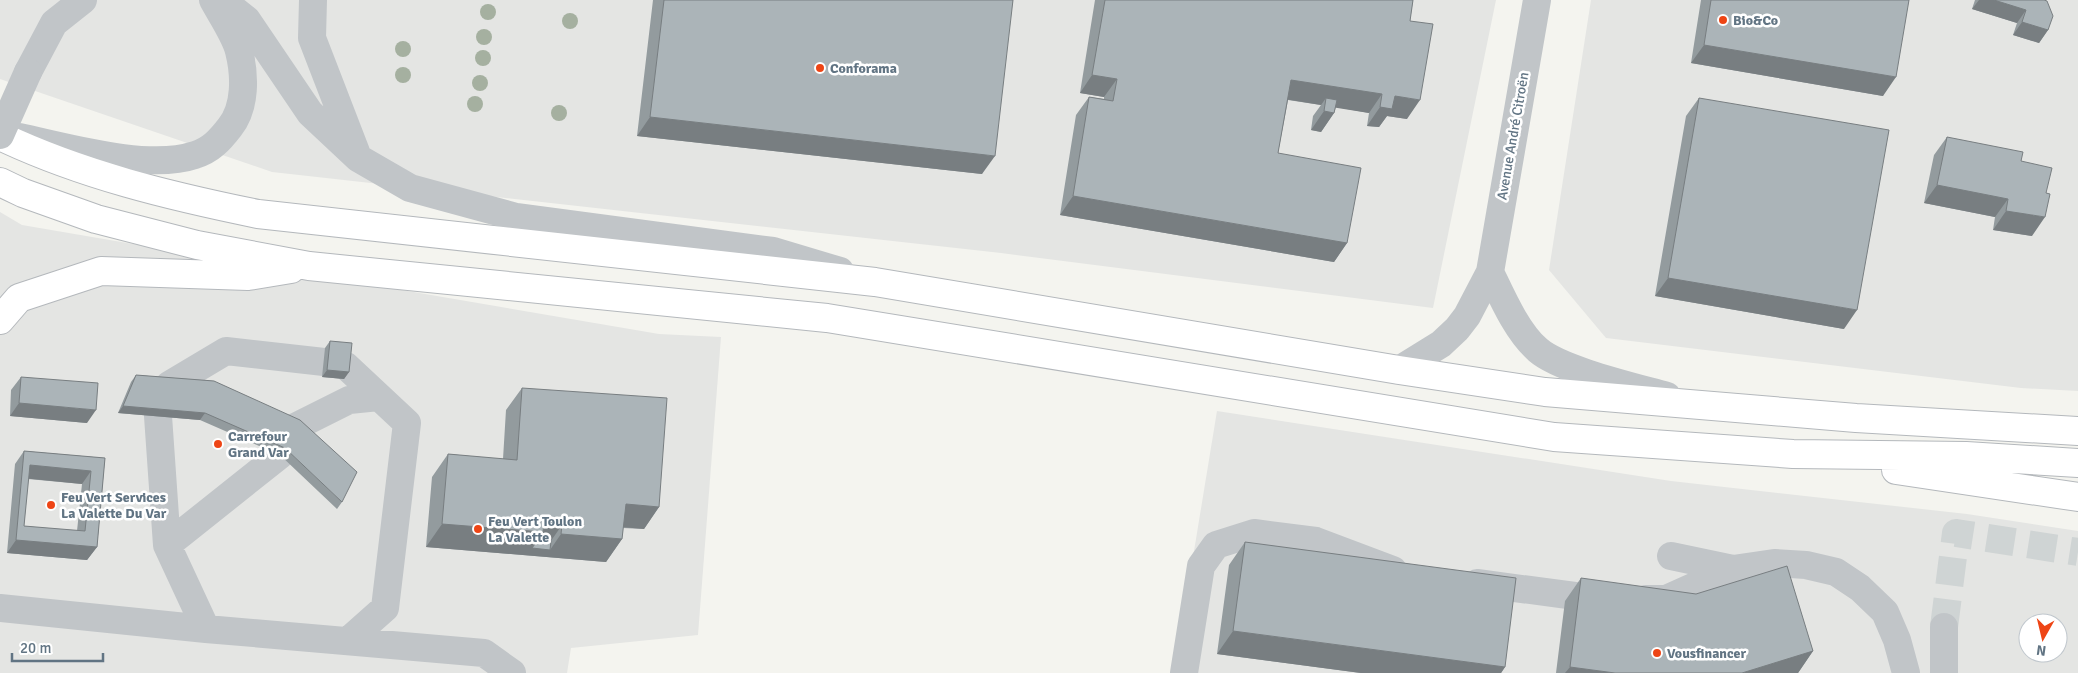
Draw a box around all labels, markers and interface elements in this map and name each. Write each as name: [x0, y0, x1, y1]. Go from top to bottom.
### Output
place label: Bio&Co: [1733, 12, 1778, 29]
marker: Bio&Co: [1717, 14, 1729, 26]
place label: Conforama: [830, 60, 897, 77]
marker: Conforama: [814, 62, 826, 74]
street label: Avenue André Citroën: [1493, 71, 1533, 201]
place label: Carrefour Grand Var: [228, 428, 289, 461]
marker: Carrefour Grand Var: [212, 438, 224, 450]
place label: Feu Vert Services La Valette Du Var: [61, 489, 167, 522]
marker: Feu Vert Services La Valette Du Var: [45, 499, 57, 511]
place label: Feu Vert Toulon La Valette: [488, 513, 582, 546]
marker: Feu Vert Toulon La Valette: [472, 523, 484, 535]
north arrow: [2018, 613, 2068, 663]
scale bar: [12, 630, 104, 662]
text: 20 m: [20, 639, 51, 657]
text: N: [2035, 641, 2047, 659]
place label: Vousfinancer: [1667, 645, 1746, 662]
marker: Vousfinancer: [1651, 647, 1663, 659]

